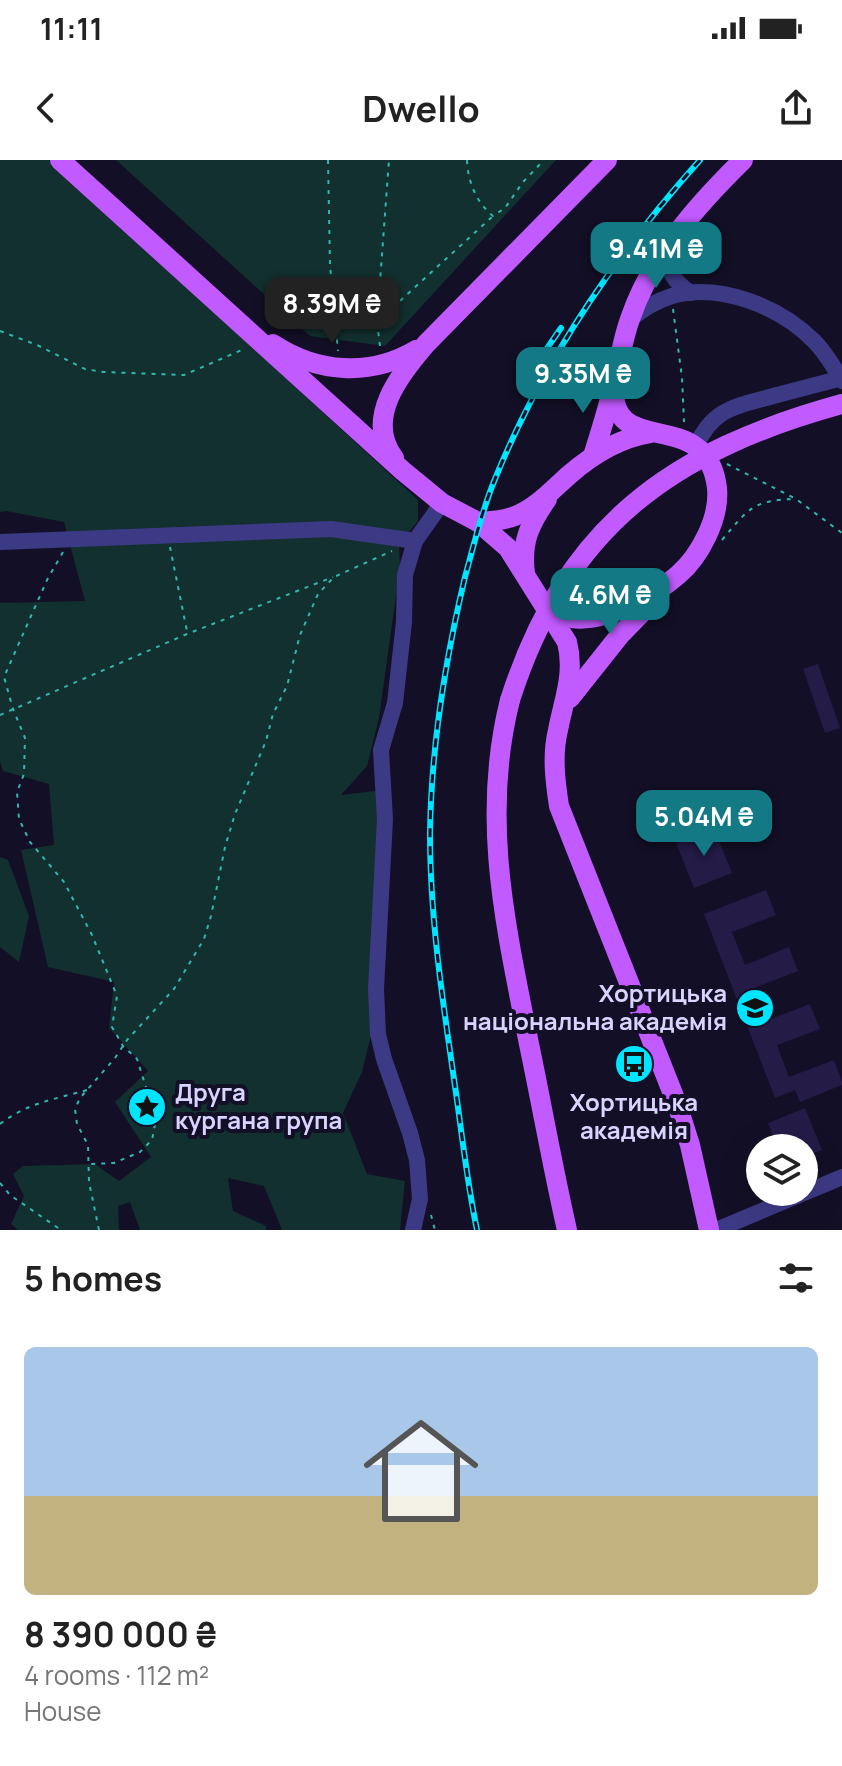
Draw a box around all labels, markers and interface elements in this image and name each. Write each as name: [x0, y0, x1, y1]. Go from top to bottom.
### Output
text: 11:11: [40, 8, 103, 49]
text: Dwello: [362, 84, 480, 133]
icon: back: [24, 86, 68, 130]
icon: share: [774, 86, 818, 130]
pin: 9.41M ₴: [582, 222, 730, 290]
text: 9.41M ₴: [609, 230, 703, 266]
pin: 8.39M ₴: [258, 277, 406, 345]
text: 8.39M ₴: [283, 285, 381, 321]
pin: 9.35M ₴: [509, 347, 657, 415]
text: 9.35M ₴: [534, 355, 632, 391]
pin: 4.6M ₴: [545, 568, 675, 636]
text: 4.6M ₴: [568, 576, 652, 612]
pin: 5.04M ₴: [630, 790, 778, 858]
text: 5.04M ₴: [654, 798, 754, 834]
place label: Хортицька національна академія: [463, 976, 727, 1037]
school or university icon: Хортицька національна академія: [734, 987, 776, 1029]
bus stop icon: Хортицька академія: [613, 1043, 655, 1085]
place label: Друга кургана група: [175, 1075, 342, 1136]
place label: Хортицька академія: [570, 1085, 698, 1146]
place icon: Друга кургана група: [126, 1086, 168, 1128]
map controls: [746, 1134, 818, 1206]
button: layers: [746, 1134, 818, 1206]
text: 5 homes: [24, 1255, 162, 1301]
icon: filters: [774, 1256, 818, 1300]
icon: home: [349, 1399, 493, 1543]
text: 8 390 000 ₴: [24, 1611, 217, 1657]
text: 4 rooms · 112 m²: [24, 1657, 209, 1693]
text: House: [24, 1693, 101, 1729]

